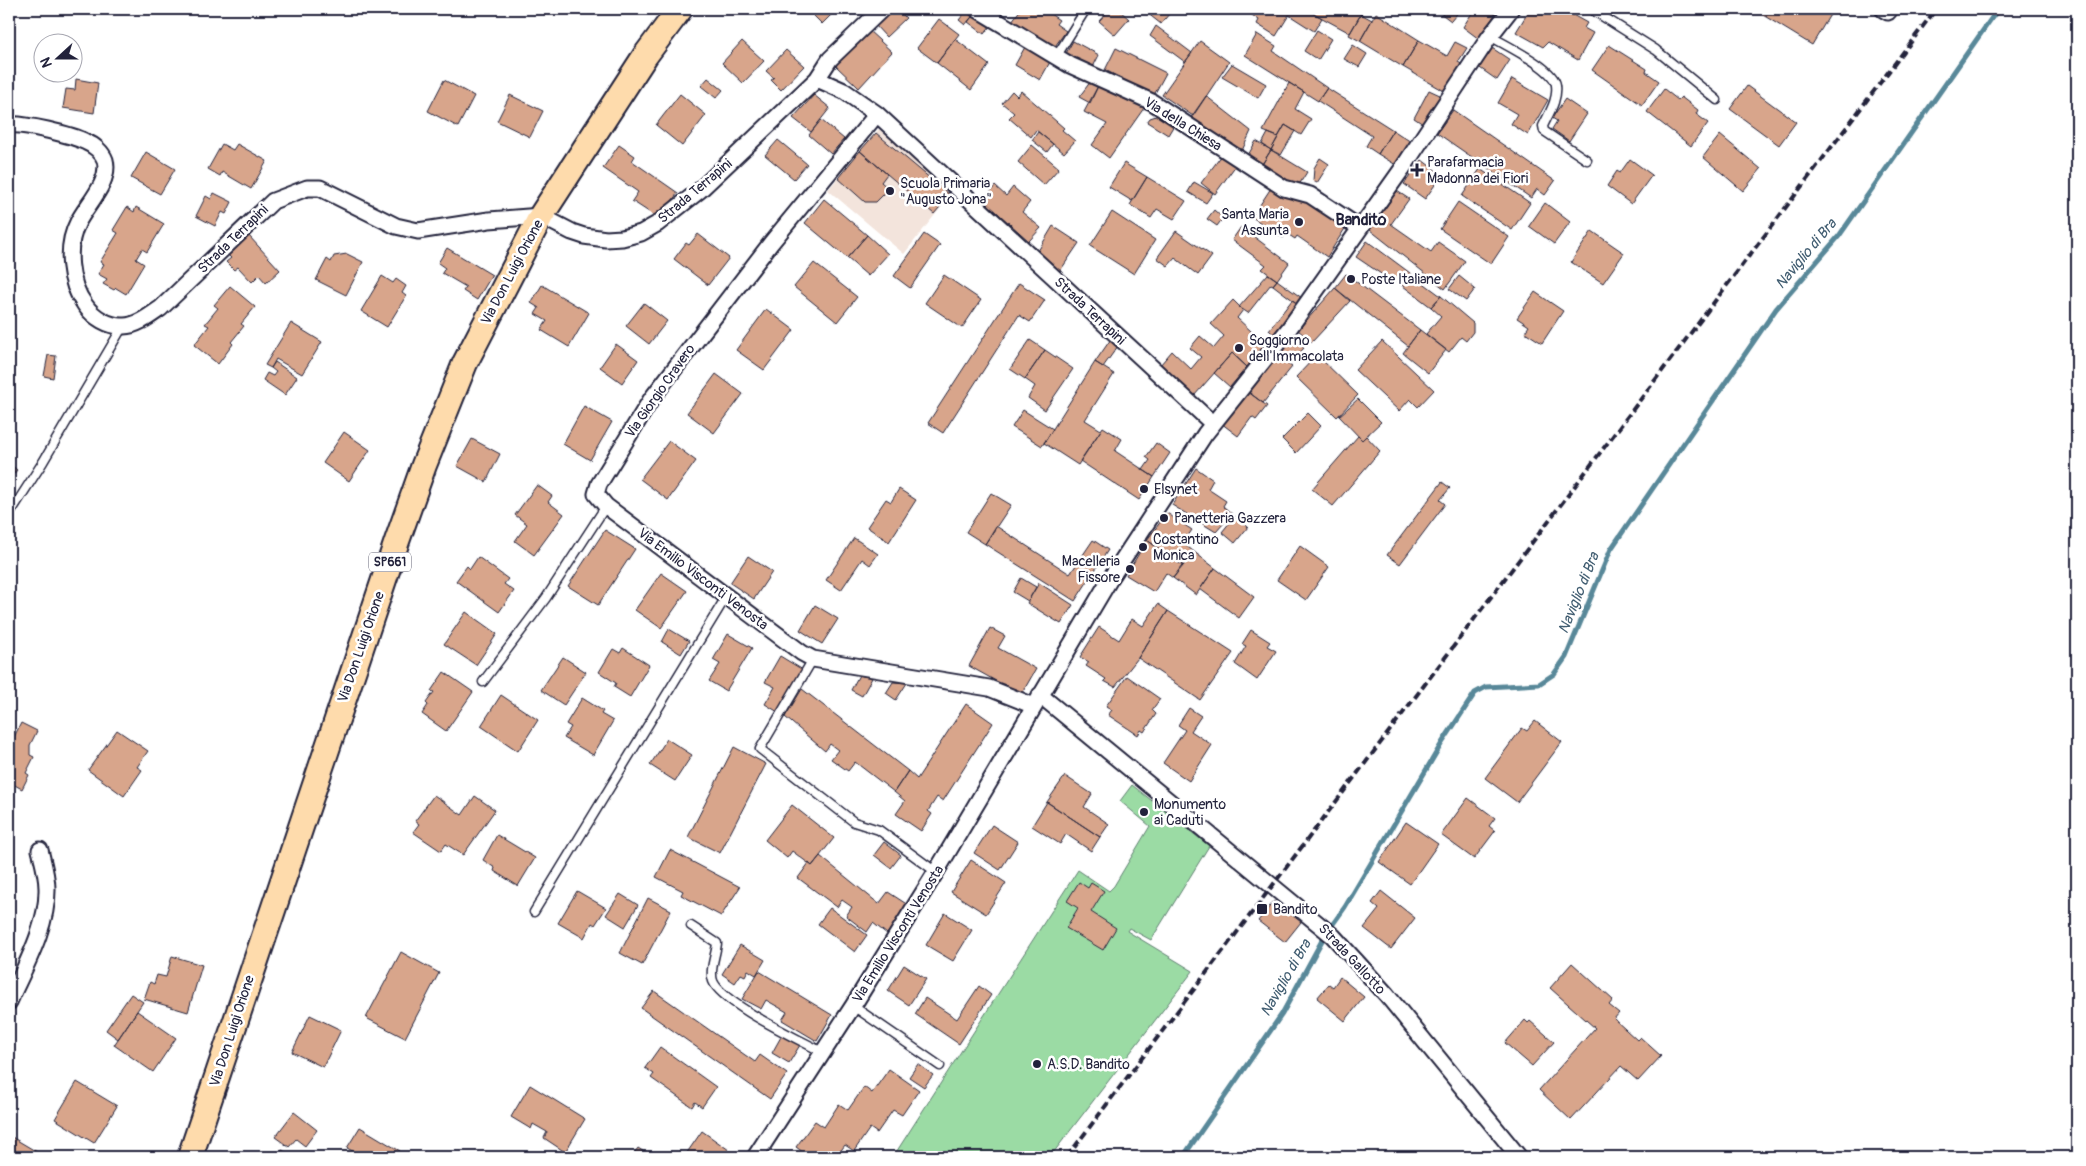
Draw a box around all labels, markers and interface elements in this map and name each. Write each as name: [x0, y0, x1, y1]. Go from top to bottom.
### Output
north arrow: [32, 32, 82, 82]
text: N: [37, 55, 56, 70]
street label: Via della Chiesa: [1141, 93, 1225, 155]
place label: Parafarmacia Madonna dei Fiori: [1427, 154, 1529, 187]
street label: Strada Terrapini: [655, 155, 736, 227]
marker: Parafarmacia Madonna dei Fiori: [1411, 164, 1423, 176]
place label: Scuola Primaria "Augusto Jona": [900, 175, 992, 208]
marker: Scuola Primaria "Augusto Jona": [884, 185, 896, 197]
street label: Strada Terrapini: [194, 201, 272, 277]
place label: Santa Maria Assunta: [1221, 206, 1289, 239]
district label: Bandito: [1336, 210, 1387, 230]
water label: Naviglio di Bra: [1771, 214, 1841, 293]
marker: Santa Maria Assunta: [1293, 216, 1305, 228]
street label: Via Don Luigi Orione: [477, 217, 547, 327]
place label: Poste Italiane: [1361, 271, 1441, 288]
marker: Poste Italiane: [1345, 273, 1357, 285]
street label: Strada Terrapini: [1051, 274, 1130, 349]
place label: Soggiorno dell'Immacolata: [1249, 332, 1344, 365]
street label: Via Giorgio Cravero: [621, 341, 699, 441]
marker: Soggiorno dell'Immacolata: [1233, 342, 1245, 354]
place label: Elsynet: [1154, 481, 1198, 498]
marker: Elsynet: [1138, 483, 1150, 495]
place label: Panetteria Gazzera: [1174, 510, 1286, 527]
marker: Panetteria Gazzera: [1158, 512, 1170, 524]
street label: Via Emilio Visconti Venosta: [634, 524, 772, 634]
place label: Costantino Monica: [1153, 531, 1219, 564]
marker: Costantino Monica: [1137, 541, 1149, 553]
water label: Naviglio di Bra: [1554, 549, 1604, 636]
road number: SP661: [369, 552, 411, 572]
place label: Macelleria Fissore: [1062, 553, 1120, 586]
marker: Macelleria Fissore: [1124, 563, 1136, 575]
street label: Via Don Luigi Orione: [334, 589, 388, 705]
place label: Monumento ai Caduti: [1154, 796, 1226, 829]
marker: Monumento ai Caduti: [1138, 806, 1150, 818]
street label: Via Emilio Visconti Venosta: [849, 862, 947, 1006]
place label: Bandito: [1273, 901, 1318, 918]
marker: Bandito: [1255, 902, 1269, 916]
street label: Strada Gallotto: [1315, 920, 1389, 998]
water label: Naviglio di Bra: [1256, 935, 1316, 1020]
street label: Via Don Luigi Orione: [206, 973, 258, 1089]
place label: A.S.D. Bandito: [1047, 1056, 1130, 1073]
marker: A.S.D. Bandito: [1031, 1058, 1043, 1070]

